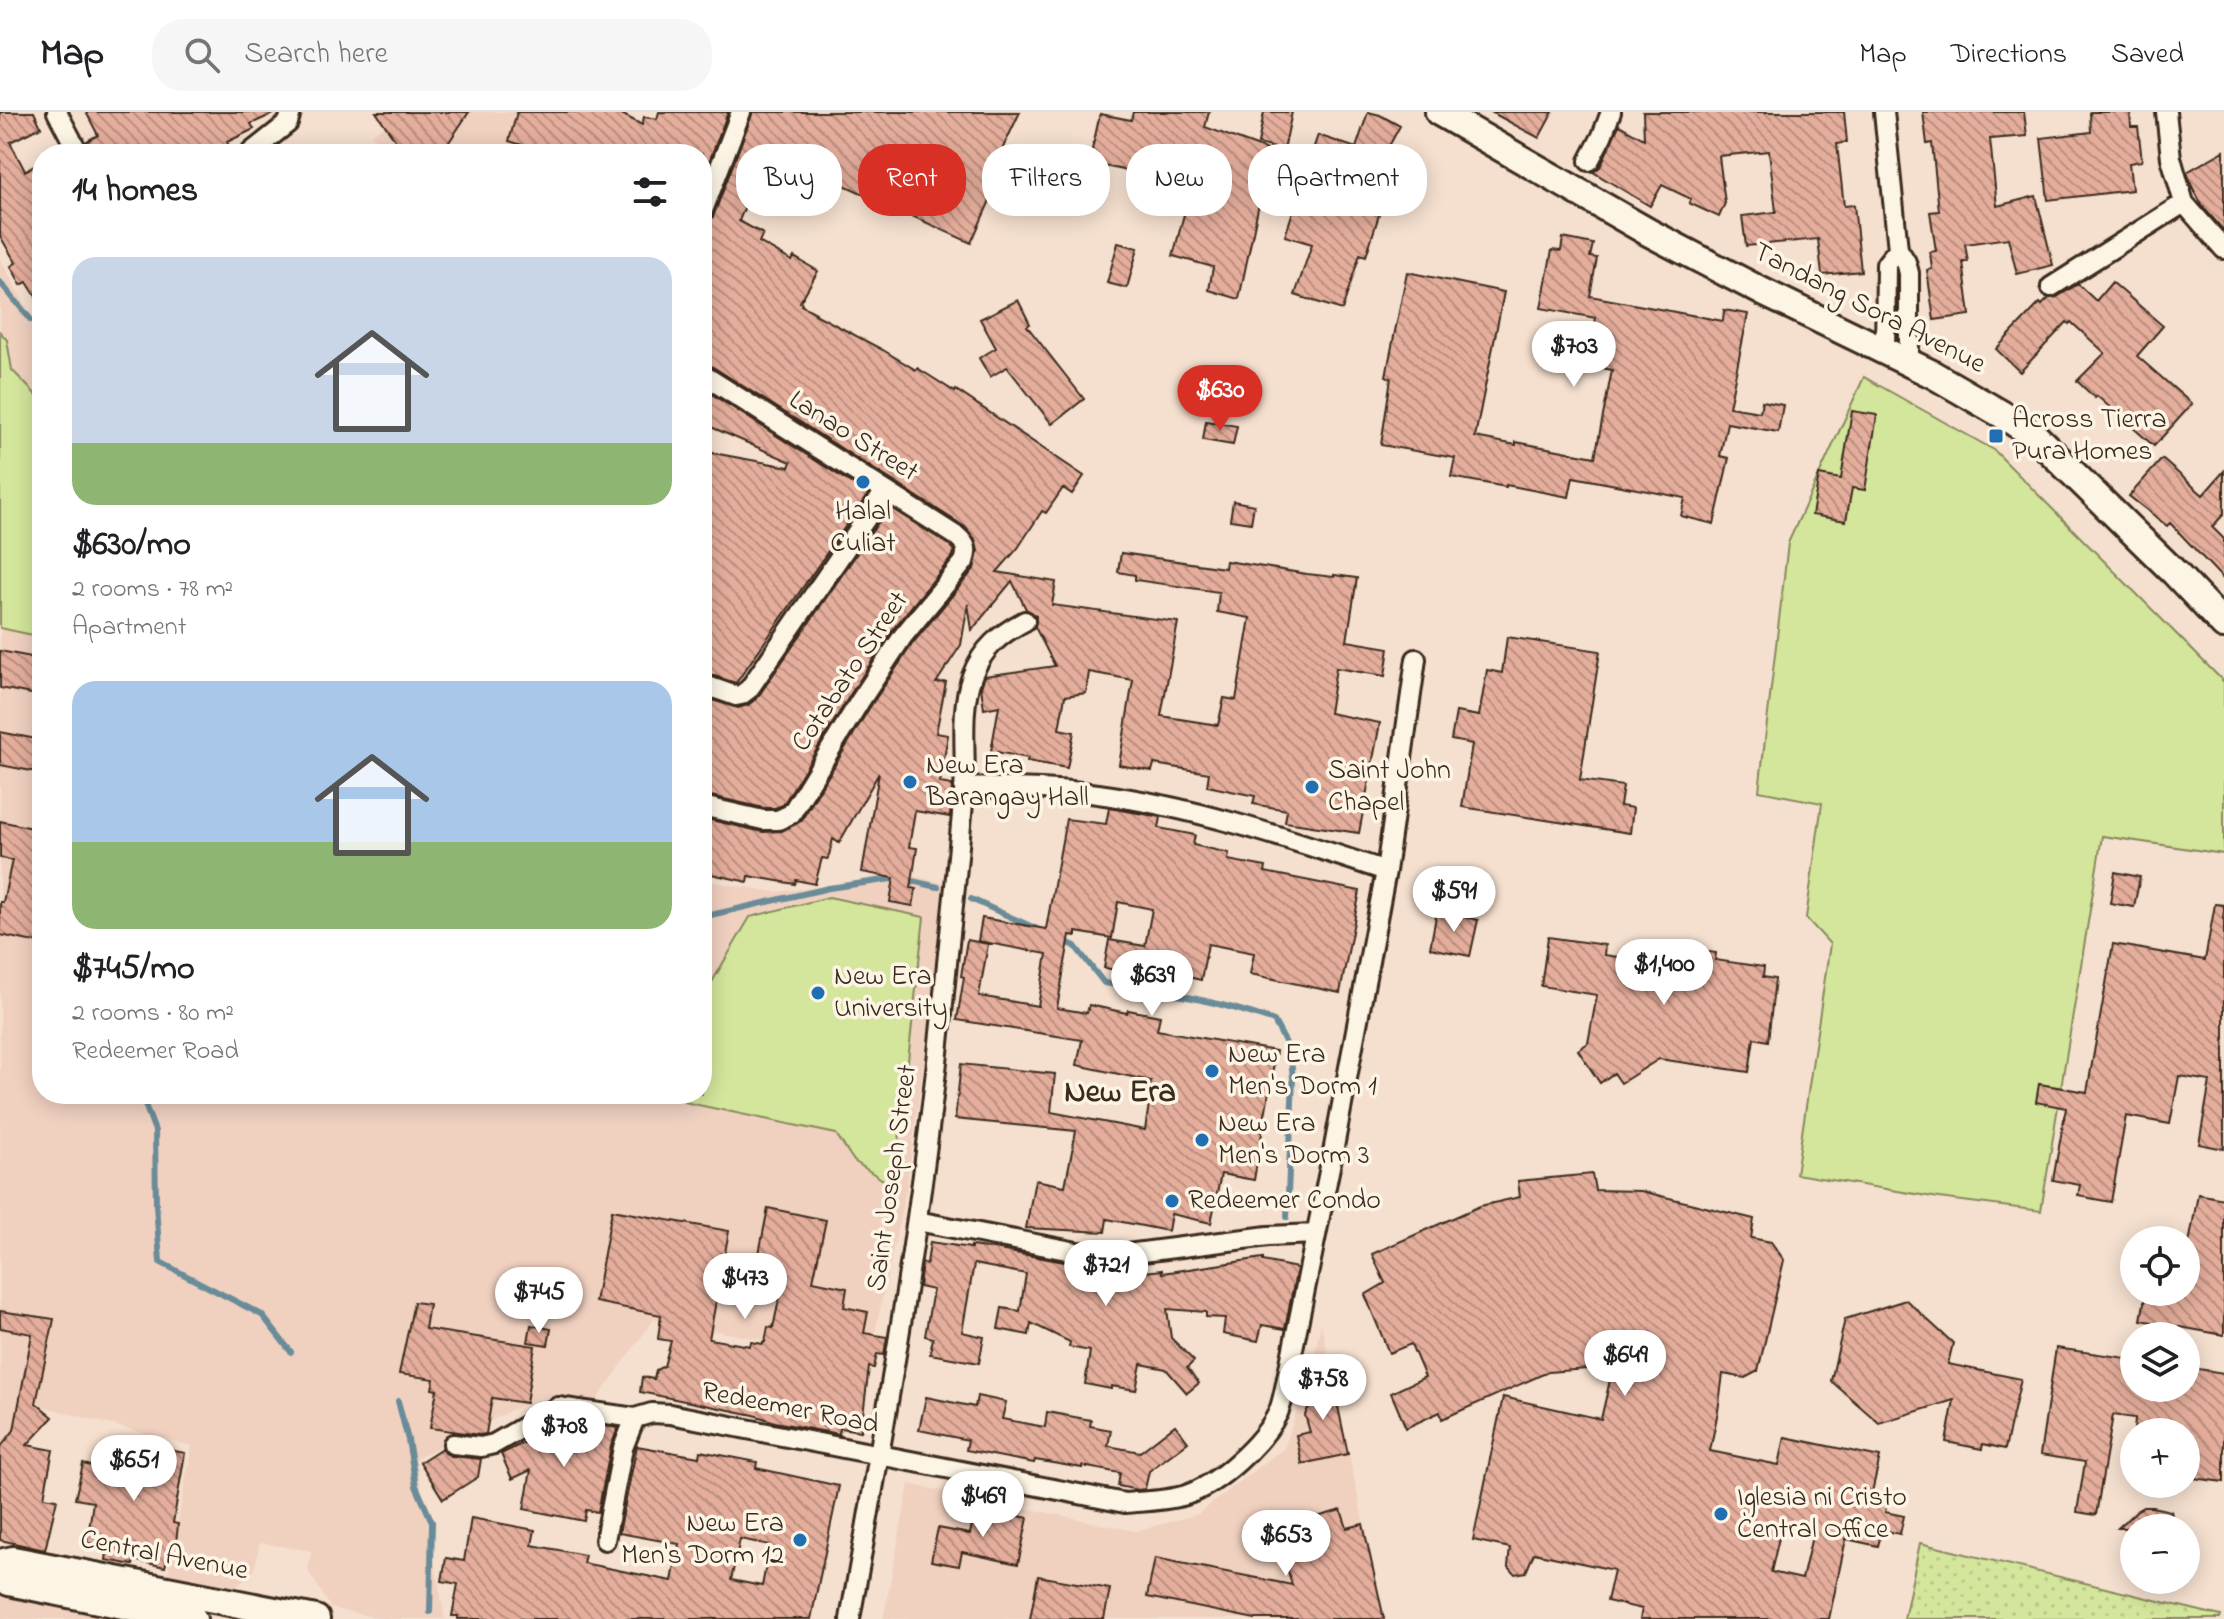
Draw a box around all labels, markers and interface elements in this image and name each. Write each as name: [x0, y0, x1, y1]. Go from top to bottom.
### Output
search box: [152, 19, 712, 91]
text: Map: [40, 27, 104, 83]
icon: search: [180, 33, 224, 77]
text: Search here: [244, 33, 388, 77]
text: Map: [1859, 35, 1907, 76]
text: Directions: [1951, 35, 2067, 76]
text: Saved: [2111, 35, 2184, 76]
chip: Buy: [736, 144, 842, 216]
chip: Rent: [858, 144, 966, 216]
chip: Filters: [982, 144, 1110, 216]
chip: New: [1126, 144, 1232, 216]
chip: Apartment: [1248, 144, 1427, 216]
text: 14 homes: [72, 167, 198, 217]
icon: filters: [628, 170, 672, 214]
street label: Tandang Sora Avenue: [1746, 233, 1993, 386]
icon: home: [300, 309, 444, 453]
pin: $703: [1527, 321, 1621, 389]
text: $703: [1550, 328, 1598, 366]
pin: $630: [1173, 365, 1267, 433]
text: $630: [1195, 372, 1245, 410]
street label: Lanao Street: [780, 381, 926, 493]
place label: Across Tierra Pura Homes: [2012, 400, 2167, 473]
marker: Across Tierra Pura Homes: [1987, 427, 2005, 445]
marker: Halal Culiat: [854, 473, 872, 491]
place label: Halal Culiat: [830, 492, 896, 565]
text: $630/mo: [72, 521, 191, 571]
text: 2 rooms · 78 m²: [72, 571, 233, 609]
street label: Cotabato Street: [782, 583, 920, 761]
text: Apartment: [72, 609, 186, 647]
icon: home: [300, 733, 444, 877]
place label: New Era Barangay Hall: [925, 746, 1089, 819]
place label: Saint John Chapel: [1328, 751, 1451, 824]
marker: New Era Barangay Hall: [901, 773, 919, 791]
marker: Saint John Chapel: [1303, 778, 1321, 796]
pin: $591: [1407, 866, 1501, 934]
text: $591: [1431, 873, 1477, 911]
pin: $1,400: [1599, 939, 1729, 1007]
text: $745/mo: [72, 945, 195, 995]
text: $1,400: [1633, 946, 1695, 984]
pin: $639: [1105, 950, 1199, 1018]
place label: New Era University: [834, 957, 948, 1030]
text: $639: [1129, 957, 1175, 995]
marker: New Era University: [809, 984, 827, 1002]
text: 2 rooms · 80 m²: [72, 995, 234, 1033]
text: Redeemer Road: [72, 1033, 239, 1071]
place label: New Era Men's Dorm 1: [1228, 1035, 1377, 1108]
street label: Saint Joseph Street: [857, 1062, 929, 1294]
marker: New Era Men's Dorm 1: [1203, 1062, 1221, 1080]
district label: New Era: [1064, 1070, 1176, 1117]
place label: New Era Men's Dorm 3: [1218, 1104, 1370, 1177]
marker: New Era Men's Dorm 3: [1193, 1131, 1211, 1149]
place label: Redeemer Condo: [1188, 1181, 1381, 1222]
marker: Redeemer Condo: [1163, 1192, 1181, 1210]
map controls: [2120, 1226, 2200, 1594]
button: locate: [2120, 1226, 2200, 1306]
pin: $721: [1059, 1240, 1153, 1308]
text: $721: [1082, 1247, 1130, 1285]
pin: $473: [698, 1253, 792, 1321]
text: $473: [721, 1260, 769, 1298]
pin: $745: [492, 1267, 586, 1335]
text: $745: [513, 1274, 565, 1312]
button: layers: [2120, 1322, 2200, 1402]
pin: $649: [1578, 1330, 1672, 1398]
text: $649: [1602, 1337, 1648, 1375]
pin: $758: [1276, 1354, 1370, 1422]
text: $758: [1297, 1361, 1349, 1399]
street label: Redeemer Road: [698, 1372, 882, 1446]
pin: $708: [517, 1401, 611, 1469]
text: $708: [540, 1408, 588, 1446]
button: +: [2120, 1418, 2200, 1498]
pin: $651: [87, 1435, 181, 1503]
text: $651: [109, 1442, 159, 1480]
pin: $469: [936, 1471, 1030, 1539]
text: $469: [960, 1478, 1006, 1516]
place label: Iglesia ni Cristo Central Office: [1737, 1478, 1907, 1551]
place label: New Era Men's Dorm 12: [621, 1504, 784, 1577]
marker: Iglesia ni Cristo Central Office: [1712, 1505, 1730, 1523]
pin: $653: [1239, 1510, 1333, 1578]
button: −: [2120, 1514, 2200, 1594]
text: $653: [1260, 1517, 1312, 1555]
street label: Central Avenue: [76, 1520, 252, 1592]
marker: New Era Men's Dorm 12: [791, 1531, 809, 1549]

